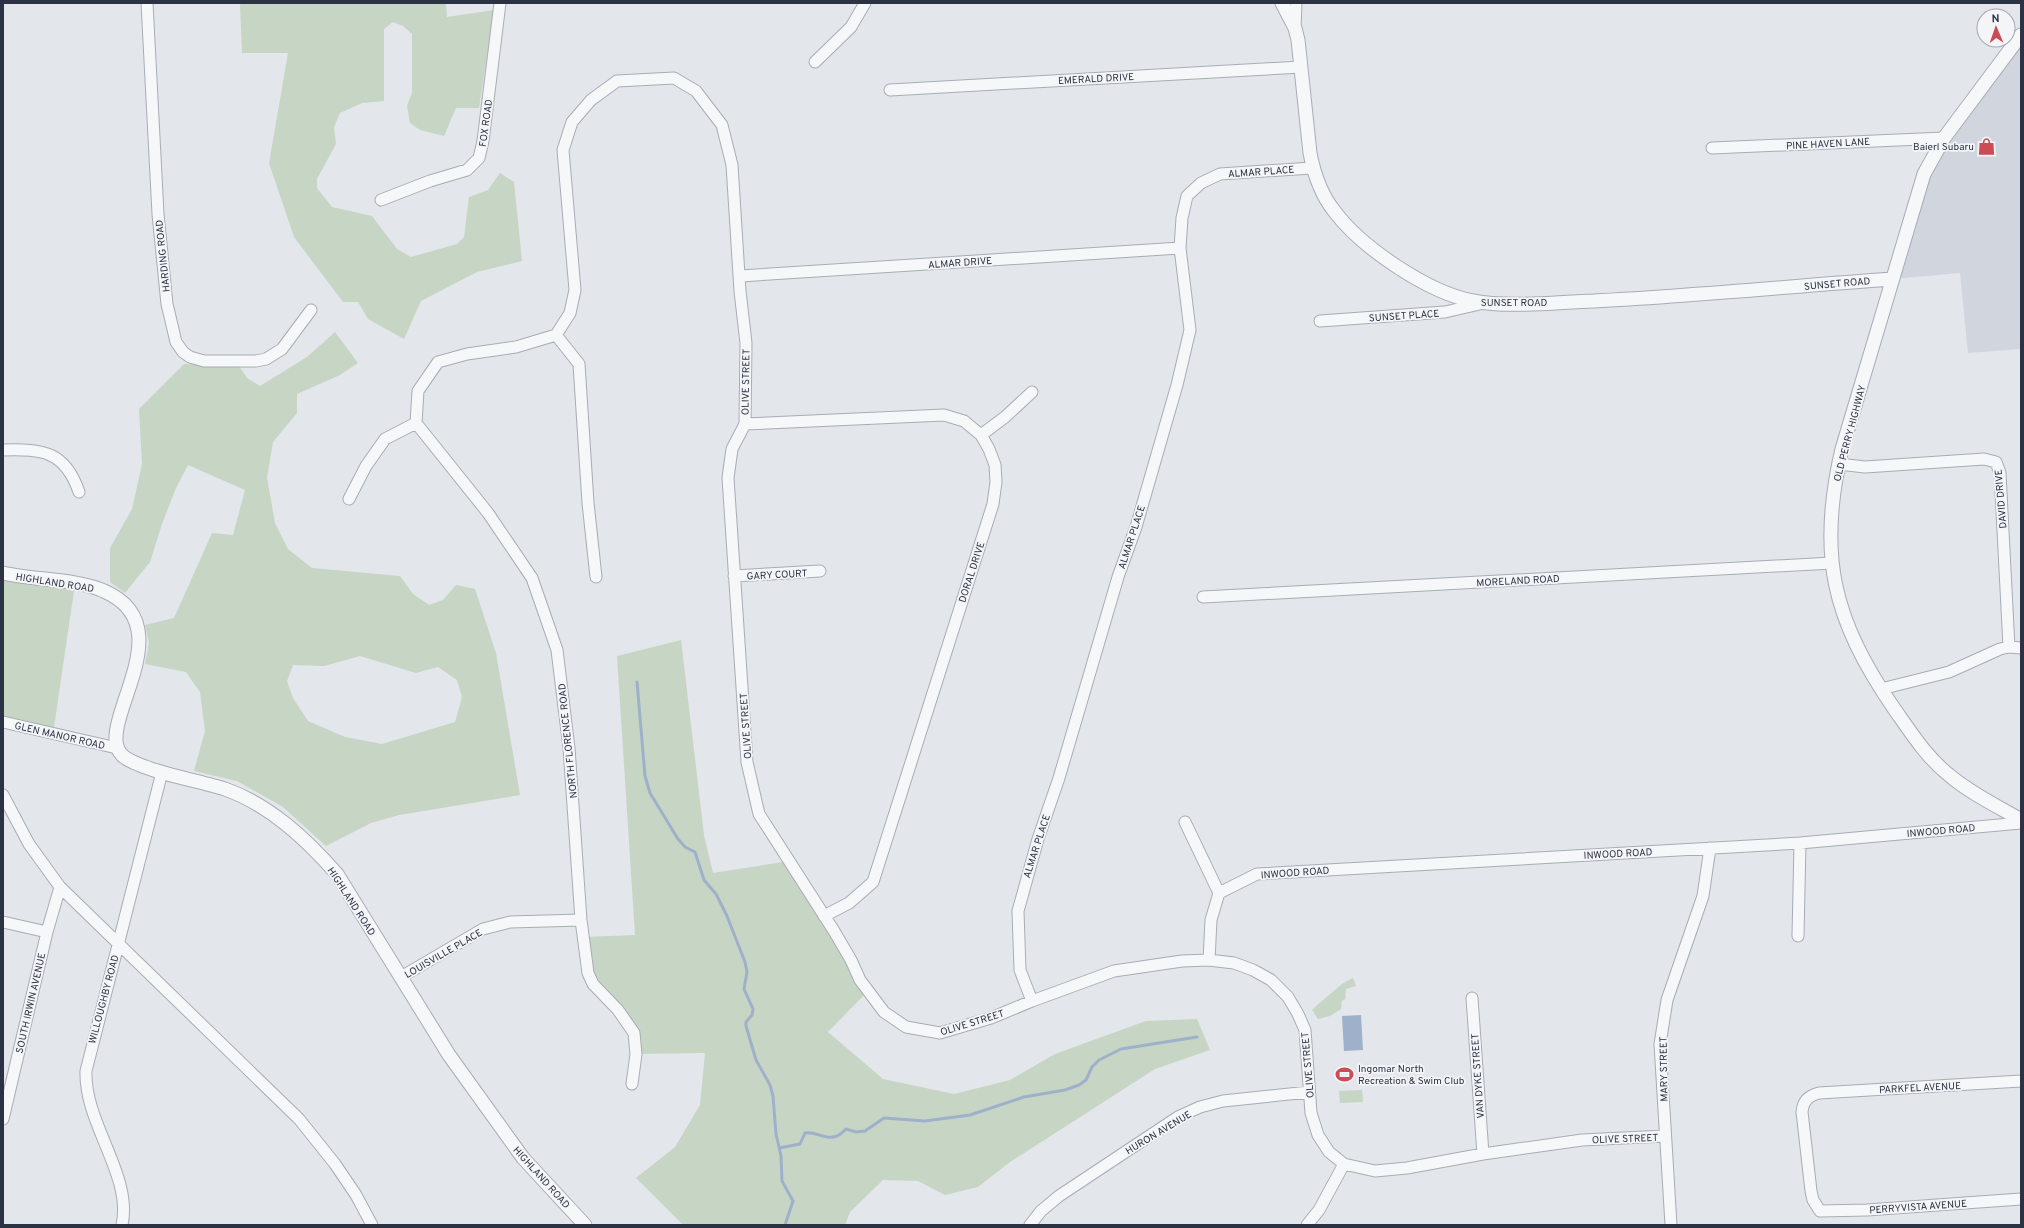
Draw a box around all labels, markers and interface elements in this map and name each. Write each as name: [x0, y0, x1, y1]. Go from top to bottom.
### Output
north arrow: [1976, 8, 2016, 48]
text: N: [1991, 12, 2000, 26]
street label: EMERALD DRIVE: [1058, 71, 1134, 88]
street label: FOX ROAD: [477, 98, 496, 148]
street label: PINE HAVEN LANE: [1786, 136, 1870, 153]
shop icon: Baierl Subaru: [1977, 136, 1997, 156]
place label: Baierl Subaru: [1913, 141, 1974, 154]
street label: ALMAR PLACE: [1228, 164, 1295, 181]
street label: HARDING ROAD: [153, 219, 174, 293]
street label: ALMAR DRIVE: [928, 255, 993, 272]
street label: SUNSET ROAD: [1803, 275, 1871, 294]
street label: SUNSET ROAD: [1481, 297, 1547, 310]
street label: SUNSET PLACE: [1368, 308, 1440, 325]
street label: OLIVE STREET: [739, 349, 754, 415]
street label: OLD PERRY HIGHWAY: [1831, 383, 1870, 483]
street label: DAVID DRIVE: [1992, 469, 2011, 529]
street label: ALMAR PLACE: [1116, 504, 1149, 571]
street label: DORAL DRIVE: [956, 540, 988, 605]
street label: GARY COURT: [746, 567, 808, 584]
street label: HIGHLAND ROAD: [15, 571, 95, 596]
street label: MORELAND ROAD: [1476, 573, 1560, 590]
street label: NORTH FLORENCE ROAD: [556, 682, 581, 799]
street label: OLIVE STREET: [738, 692, 755, 759]
street label: GLEN MANOR ROAD: [13, 720, 106, 753]
street label: ALMAR PLACE: [1021, 813, 1054, 880]
street label: INWOOD ROAD: [1906, 822, 1976, 841]
street label: INWOOD ROAD: [1583, 846, 1653, 863]
street label: HIGHLAND ROAD: [324, 865, 378, 939]
street label: INWOOD ROAD: [1260, 865, 1330, 882]
street label: LOUISVILLE PLACE: [402, 927, 485, 982]
street label: SOUTH IRWIN AVENUE: [14, 952, 49, 1055]
street label: WILLOUGHBY ROAD: [86, 953, 123, 1045]
street label: OLIVE STREET: [939, 1007, 1006, 1039]
street label: OLIVE STREET: [1299, 1031, 1318, 1098]
street label: VAN DYKE STREET: [1469, 1033, 1488, 1119]
street label: MARY STREET: [1657, 1036, 1672, 1102]
place label: Ingomar North Recreation & Swim Club: [1358, 1063, 1465, 1088]
sports icon: Ingomar North Recreation & Swim Club: [1335, 1064, 1355, 1084]
street label: PARKFEL AVENUE: [1879, 1080, 1961, 1097]
street label: HURON AVENUE: [1123, 1108, 1194, 1158]
street label: OLIVE STREET: [1592, 1132, 1659, 1147]
street label: HIGHLAND ROAD: [510, 1144, 572, 1212]
street label: PERRYVISTA AVENUE: [1869, 1198, 1967, 1217]

